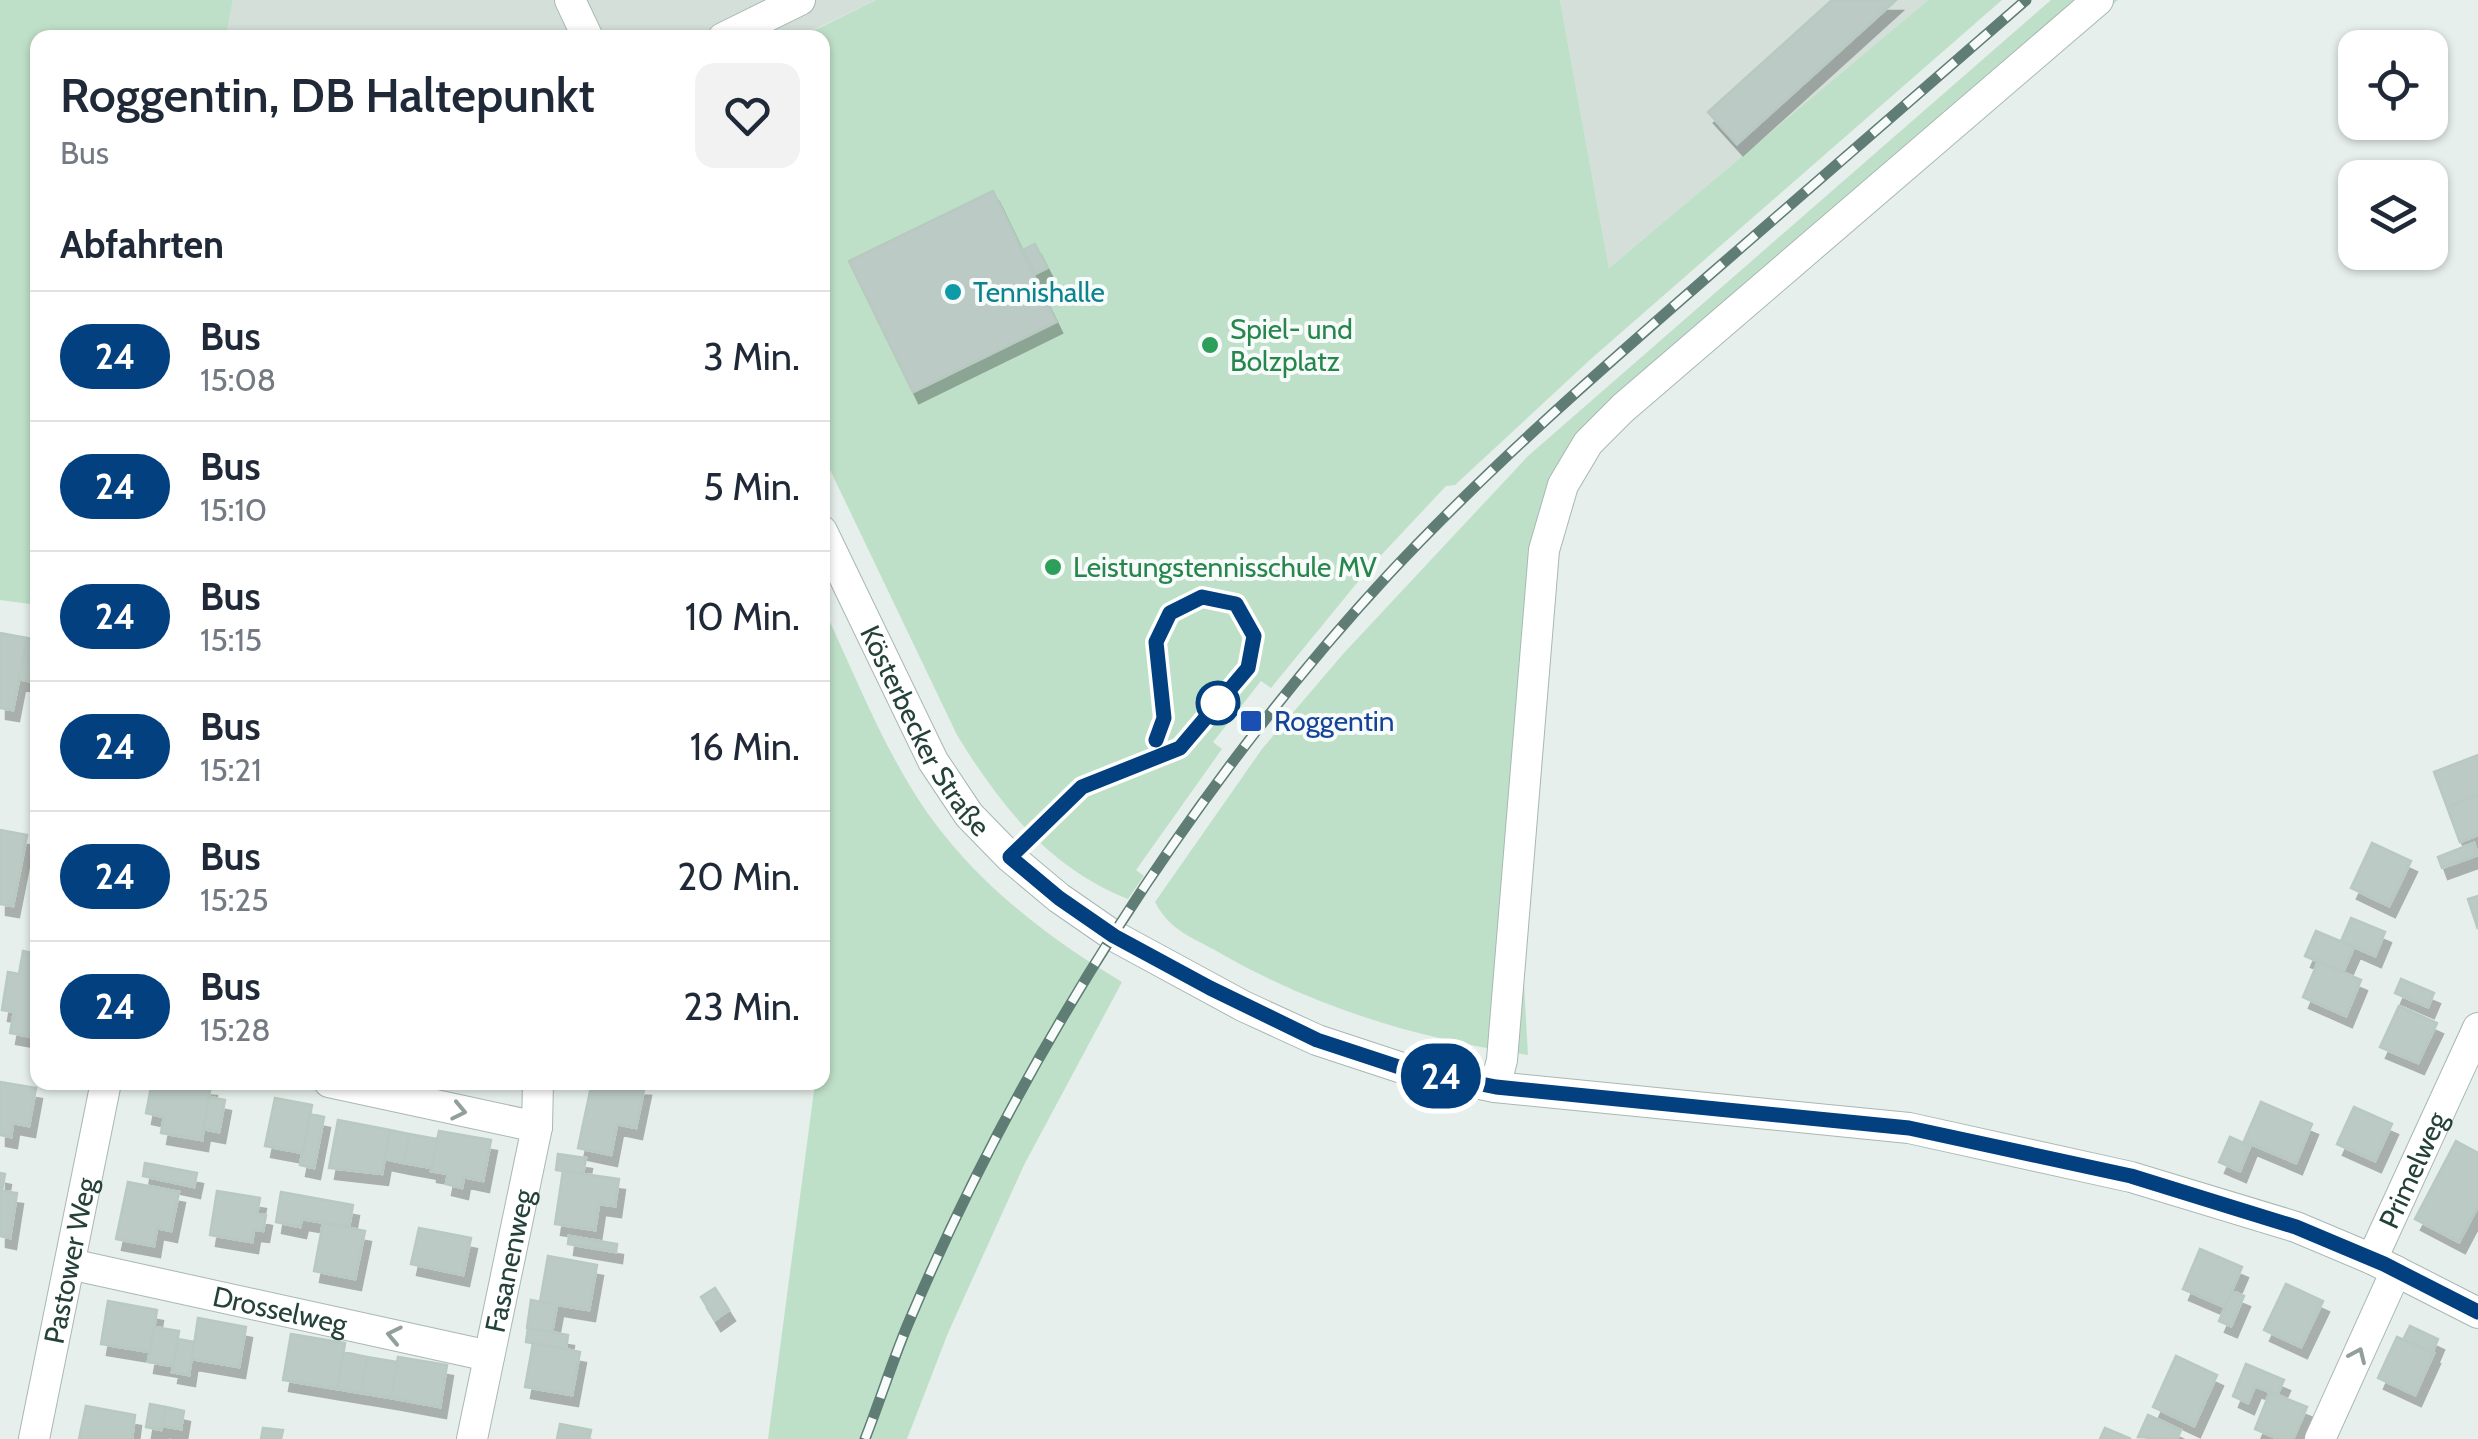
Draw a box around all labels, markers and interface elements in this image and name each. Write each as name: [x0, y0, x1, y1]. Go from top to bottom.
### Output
map controls: [2338, 30, 2448, 270]
button: locate: [2338, 30, 2448, 140]
button: heart: [695, 63, 800, 168]
text: Roggentin, DB Haltepunkt: [60, 66, 595, 124]
text: Bus: [60, 133, 109, 172]
button: layers: [2338, 160, 2448, 270]
text: Abfahrten: [60, 221, 224, 268]
place label: Tennishalle: [973, 275, 1105, 309]
marker: Tennishalle: [942, 281, 964, 303]
place label: Spiel- und Bolzplatz: [1230, 312, 1353, 378]
text: Bus: [200, 313, 261, 360]
text: 3 Min.: [703, 333, 800, 380]
marker: Spiel- und Bolzplatz: [1199, 334, 1221, 356]
text: 24: [95, 335, 135, 378]
text: 15:08: [200, 360, 276, 399]
text: Bus: [200, 443, 261, 490]
text: 5 Min.: [703, 463, 800, 510]
text: 24: [95, 465, 135, 508]
text: 15:10: [200, 490, 267, 529]
place label: Leistungstennisschule MV: [1073, 550, 1377, 584]
marker: Leistungstennisschule MV: [1042, 556, 1064, 578]
text: Bus: [200, 573, 261, 620]
text: 10 Min.: [685, 593, 800, 640]
text: 24: [95, 595, 135, 638]
text: 15:15: [200, 620, 262, 659]
street label: Kösterbecker Straße: [853, 620, 997, 843]
unlabelled marker: [1197, 682, 1239, 724]
text: Bus: [200, 703, 261, 750]
place label: Roggentin: [1274, 704, 1394, 738]
marker: Roggentin: [1238, 708, 1264, 734]
text: 16 Min.: [690, 723, 800, 770]
text: 24: [95, 725, 135, 768]
text: 15:21: [200, 750, 262, 789]
text: Bus: [200, 833, 261, 880]
text: 20 Min.: [677, 853, 800, 900]
text: 24: [95, 855, 135, 898]
text: 15:25: [200, 880, 268, 919]
text: Bus: [200, 963, 261, 1010]
text: 23 Min.: [683, 983, 800, 1030]
text: 24: [95, 985, 135, 1028]
text: 15:28: [200, 1010, 271, 1049]
line badge: 24: [1396, 1044, 1486, 1108]
text: 24: [1421, 1055, 1461, 1098]
one-way arrow: [450, 1099, 467, 1120]
street label: Primelweg: [2371, 1105, 2455, 1234]
street label: Pastower Weg: [37, 1174, 104, 1347]
street label: Fasanenweg: [478, 1185, 541, 1335]
street label: Drosselweg: [210, 1279, 351, 1342]
one-way arrow: [386, 1326, 403, 1347]
one-way arrow: [2346, 1347, 2366, 1365]

